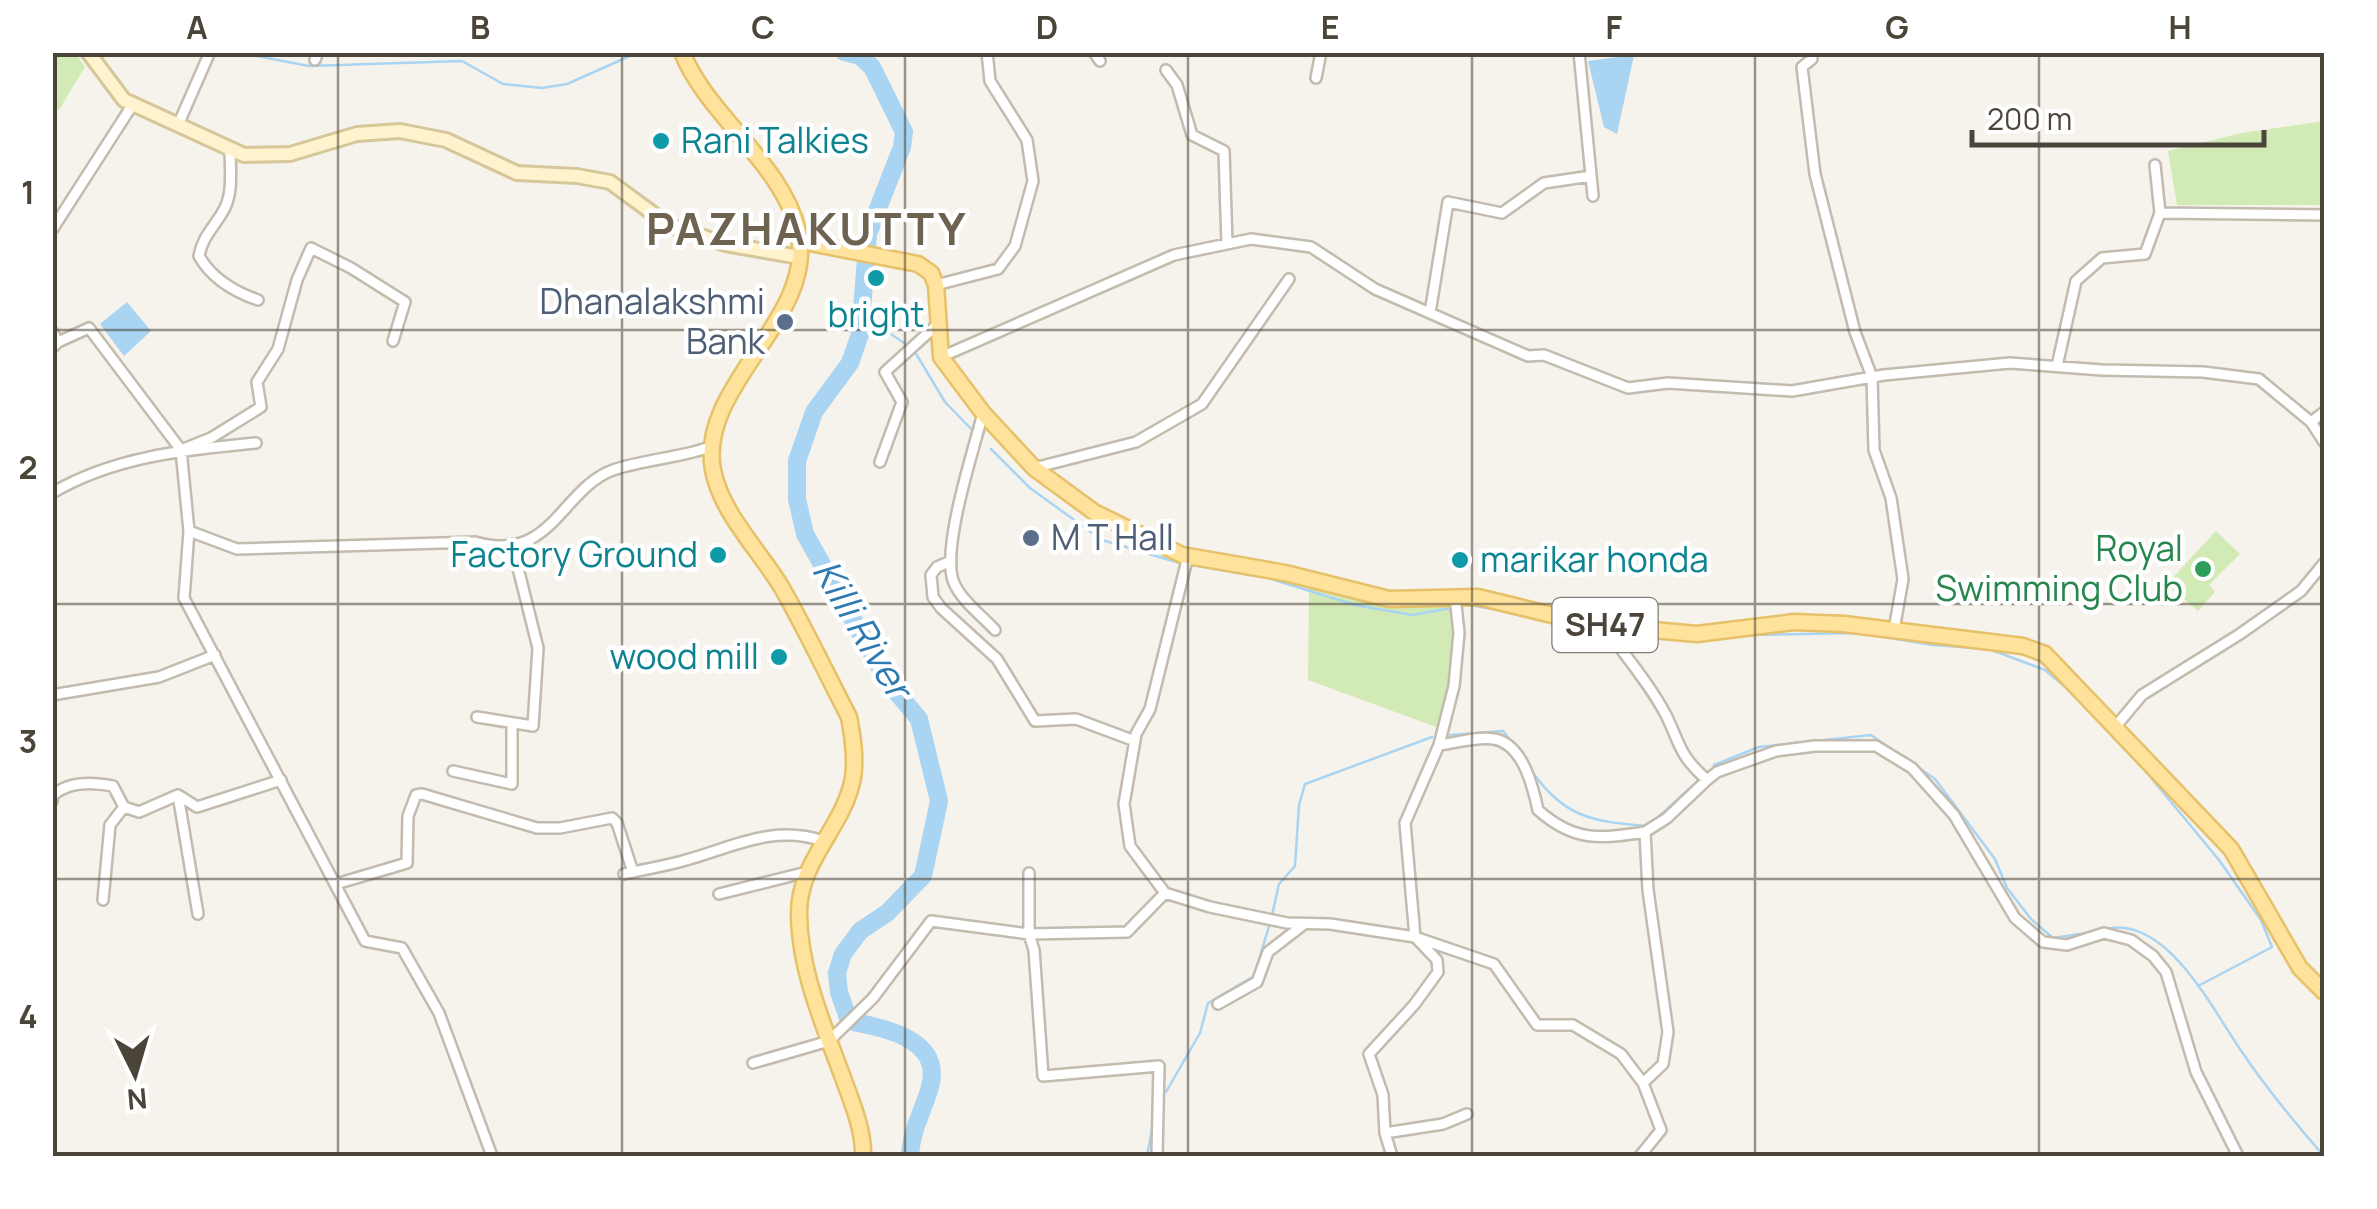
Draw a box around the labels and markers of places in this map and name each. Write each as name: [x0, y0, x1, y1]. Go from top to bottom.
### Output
place label: Rani Talkies: [681, 116, 869, 164]
marker: Rani Talkies: [650, 130, 672, 152]
marker: bright: [865, 267, 887, 289]
place label: Dhanalakshmi Bank: [539, 277, 767, 365]
place label: bright: [827, 290, 925, 338]
marker: Dhanalakshmi Bank: [774, 311, 796, 333]
place label: M T Hall: [1051, 513, 1174, 561]
place label: Royal Swimming Club: [1936, 524, 2183, 612]
marker: M T Hall: [1020, 527, 1042, 549]
place label: Factory Ground: [451, 530, 698, 578]
place label: marikar honda: [1480, 535, 1709, 583]
marker: Factory Ground: [707, 544, 729, 566]
marker: marikar honda: [1449, 549, 1471, 571]
marker: Royal Swimming Club: [2192, 558, 2214, 580]
place label: wood mill: [609, 632, 759, 680]
marker: wood mill: [768, 646, 790, 668]

